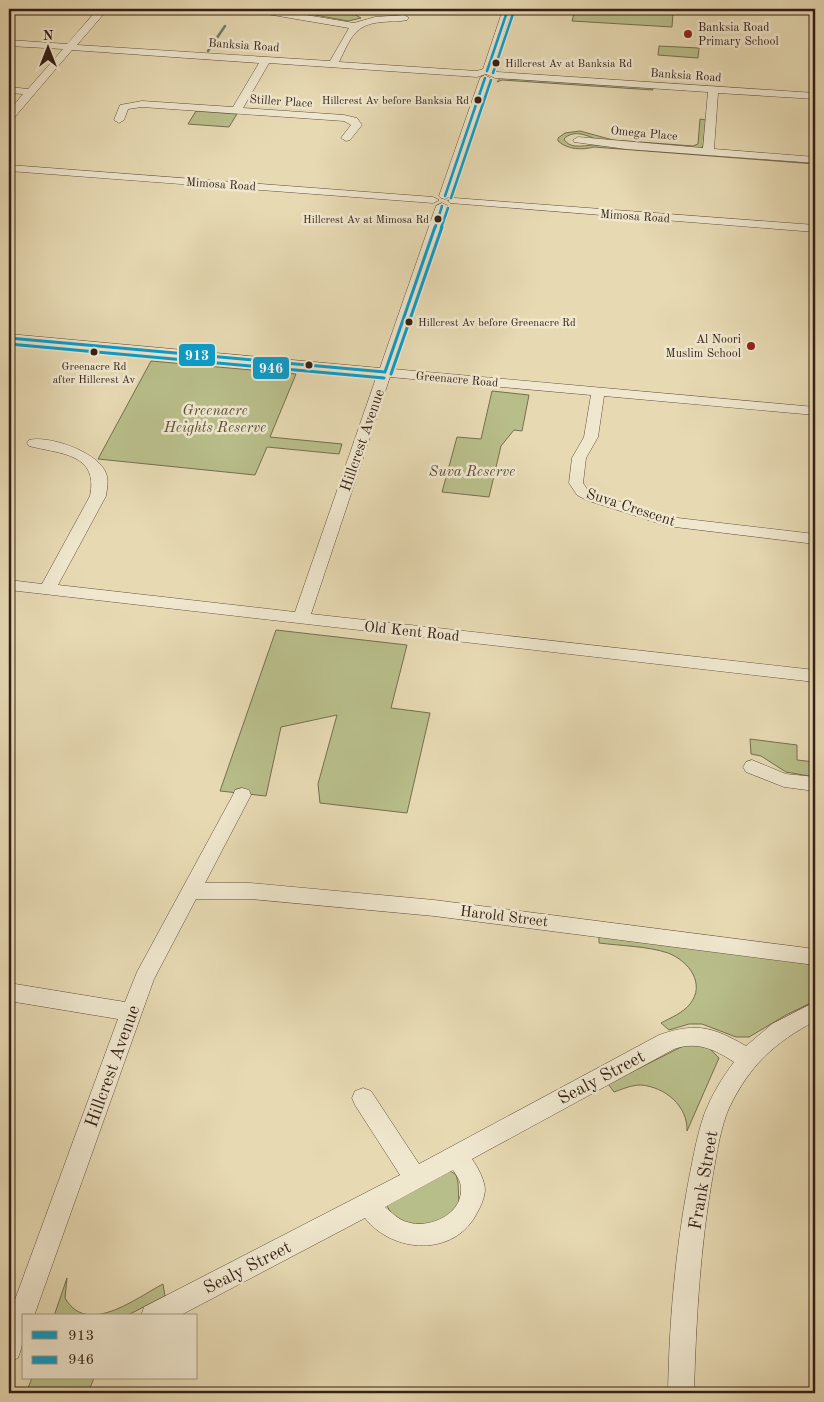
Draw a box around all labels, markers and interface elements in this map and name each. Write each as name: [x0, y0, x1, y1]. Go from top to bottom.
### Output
north arrow: [22, 22, 72, 72]
place label: Banksia Road Primary School: [698, 22, 779, 48]
marker: Banksia Road Primary School: [682, 28, 694, 40]
text: N: [43, 29, 54, 43]
street label: Banksia Road: [208, 38, 280, 54]
marker: Hillcrest Av at Banksia Rd: [491, 58, 501, 68]
place label: Hillcrest Av at Banksia Rd: [505, 59, 632, 70]
street label: Banksia Road: [650, 68, 722, 84]
street label: Stiller Place: [249, 94, 313, 110]
marker: Hillcrest Av before Banksia Rd: [473, 95, 483, 105]
place label: Hillcrest Av before Banksia Rd: [322, 96, 469, 107]
street label: Omega Place: [610, 125, 678, 143]
street label: Mimosa Road: [186, 177, 256, 193]
street label: Mimosa Road: [600, 209, 670, 225]
marker: Hillcrest Av at Mimosa Rd: [433, 214, 443, 224]
place label: Hillcrest Av at Mimosa Rd: [303, 215, 429, 226]
marker: Hillcrest Av before Greenacre Rd: [404, 317, 414, 327]
place label: Hillcrest Av before Greenacre Rd: [418, 318, 576, 329]
place label: Al Noori Muslim School: [666, 334, 741, 360]
marker: Al Noori Muslim School: [745, 340, 757, 352]
line badge: 913: [178, 343, 216, 367]
marker: Greenacre Rd after Hillcrest Av: [89, 347, 99, 357]
text: 913: [185, 349, 209, 363]
line badge: 946: [252, 356, 290, 380]
unlabelled marker: [304, 360, 314, 370]
place label: Greenacre Rd after Hillcrest Av: [53, 362, 136, 386]
text: 946: [259, 362, 283, 376]
street label: Greenacre Road: [415, 370, 499, 390]
street label: Hillcrest Avenue: [339, 387, 388, 494]
park label: Greenacre Heights Reserve: [163, 404, 266, 436]
park label: Suva Reserve: [429, 465, 515, 480]
street label: Suva Crescent: [584, 487, 677, 530]
street label: Old Kent Road: [363, 620, 460, 645]
street label: Harold Street: [459, 905, 549, 930]
street label: Hillcrest Avenue: [82, 1003, 143, 1130]
street label: Sealy Street: [555, 1048, 648, 1108]
street label: Frank Street: [686, 1129, 722, 1231]
street label: Sealy Street: [201, 1238, 294, 1298]
legend: [22, 1314, 198, 1380]
text: 913: [68, 1329, 94, 1344]
text: 946: [68, 1353, 94, 1368]

